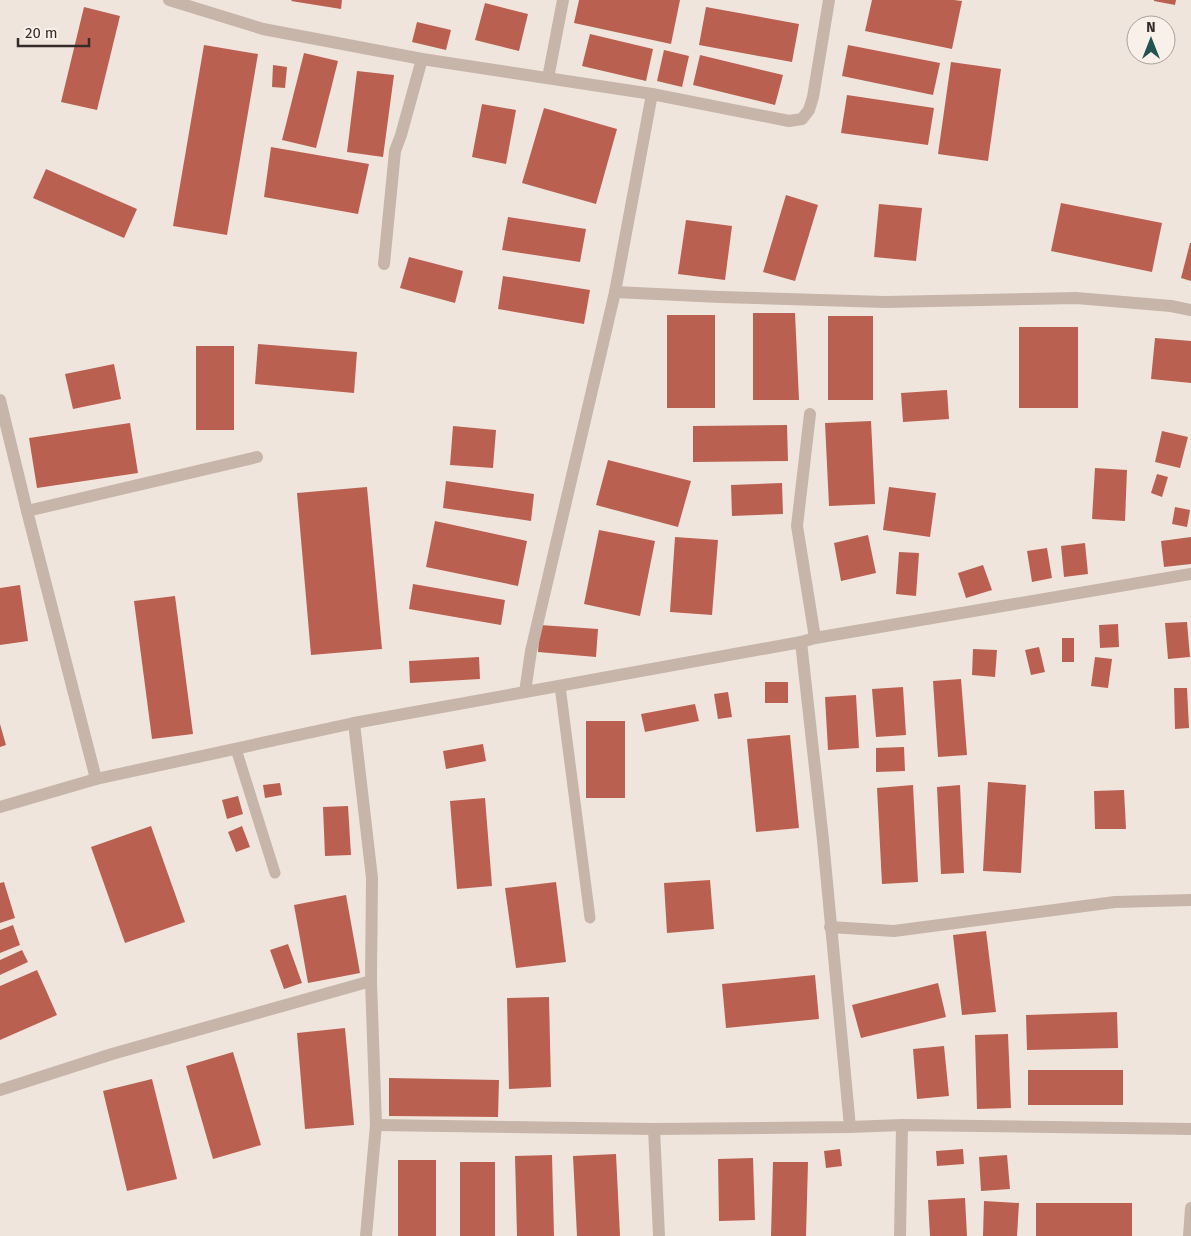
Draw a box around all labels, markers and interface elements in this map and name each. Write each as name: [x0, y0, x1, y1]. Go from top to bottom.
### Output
scale bar: [18, 15, 89, 47]
north arrow: [1126, 15, 1176, 65]
text: N: [1146, 19, 1156, 36]
text: 20 m: [25, 24, 58, 42]

